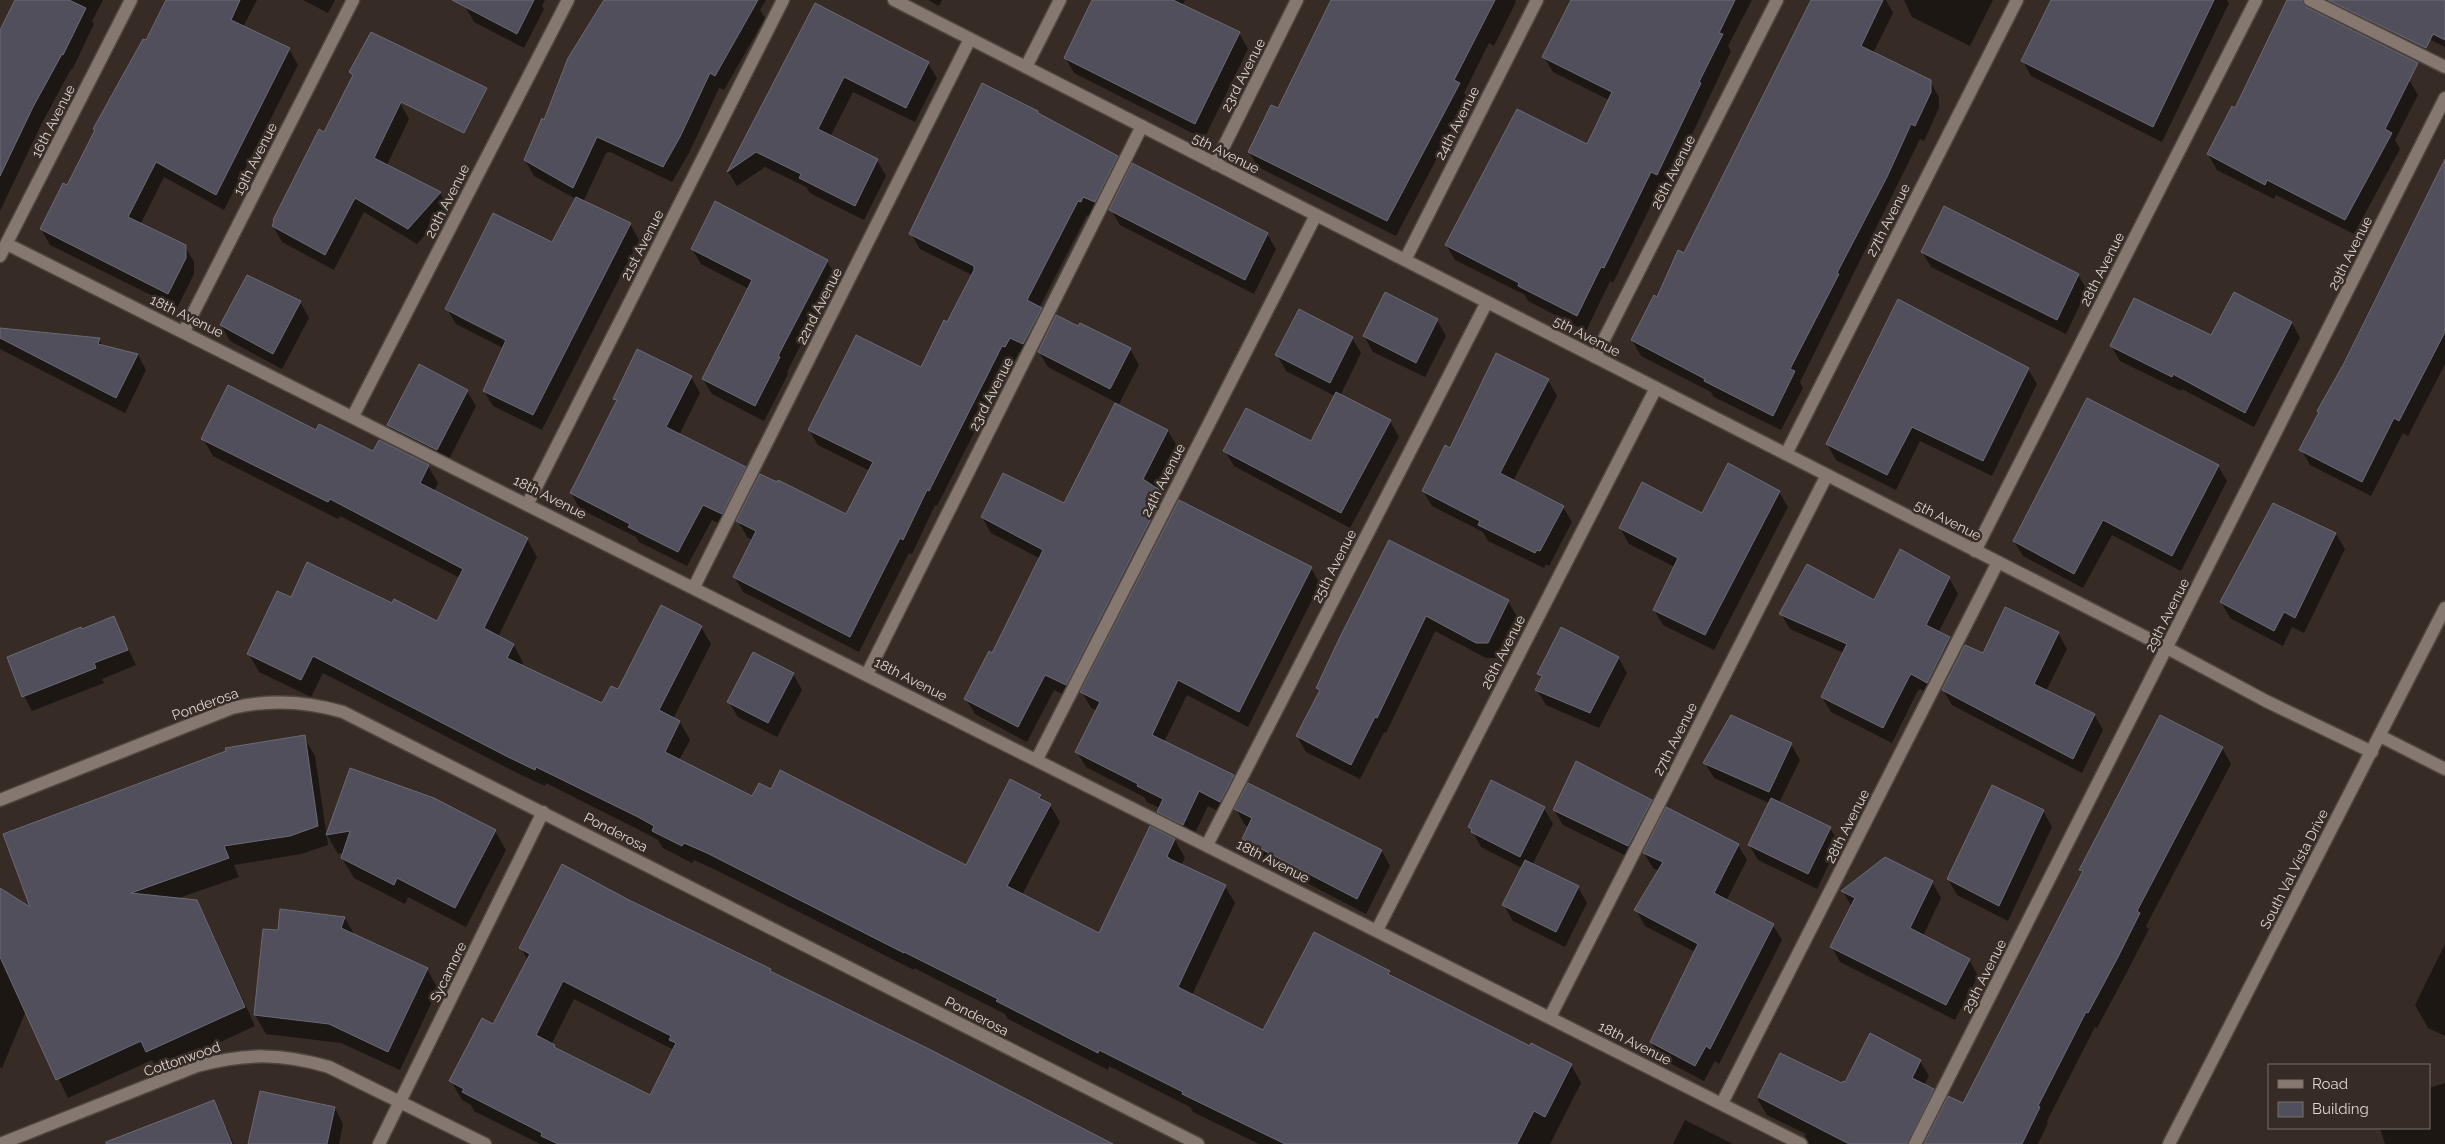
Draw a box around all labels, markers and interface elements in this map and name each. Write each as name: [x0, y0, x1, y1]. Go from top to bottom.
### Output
street label: 23rd Avenue: [1218, 36, 1268, 114]
street label: 16th Avenue: [28, 82, 78, 160]
street label: 24th Avenue: [1432, 84, 1482, 162]
street label: 19th Avenue: [230, 120, 280, 198]
street label: 5th Avenue: [1190, 129, 1262, 177]
street label: 26th Avenue: [1648, 132, 1698, 212]
street label: 20th Avenue: [421, 161, 473, 241]
street label: 27th Avenue: [1863, 181, 1913, 259]
street label: 21st Avenue: [617, 207, 667, 283]
street label: 29th Avenue: [2325, 213, 2375, 293]
street label: 28th Avenue: [2077, 229, 2127, 309]
street label: 22nd Avenue: [793, 265, 845, 347]
street label: 18th Avenue: [148, 291, 226, 341]
street label: 5th Avenue: [1551, 312, 1623, 360]
street label: 23rd Avenue: [966, 355, 1016, 433]
street label: 24th Avenue: [1138, 441, 1188, 519]
street label: 18th Avenue: [511, 472, 589, 522]
street label: 5th Avenue: [1912, 496, 1984, 544]
street label: 25th Avenue: [1309, 527, 1359, 605]
street label: 29th Avenue: [2142, 575, 2192, 655]
street label: 26th Avenue: [1478, 612, 1528, 692]
street label: 18th Avenue: [872, 654, 950, 704]
street label: Ponderosa: [170, 685, 240, 723]
street label: 27th Avenue: [1650, 700, 1700, 778]
street label: 28th Avenue: [1822, 786, 1872, 866]
street label: South Val Vista Drive: [2257, 806, 2331, 932]
street label: Ponderosa: [581, 809, 651, 855]
street label: 18th Avenue: [1234, 836, 1312, 886]
street label: 29th Avenue: [1959, 936, 2009, 1016]
street label: Sycamore: [427, 939, 469, 1005]
street label: Ponderosa: [942, 993, 1012, 1039]
street label: 18th Avenue: [1596, 1018, 1674, 1068]
street label: Cottonwood: [142, 1038, 222, 1080]
legend: [2268, 1064, 2430, 1129]
text: Road: [2312, 1075, 2348, 1093]
text: Building: [2312, 1100, 2369, 1118]

